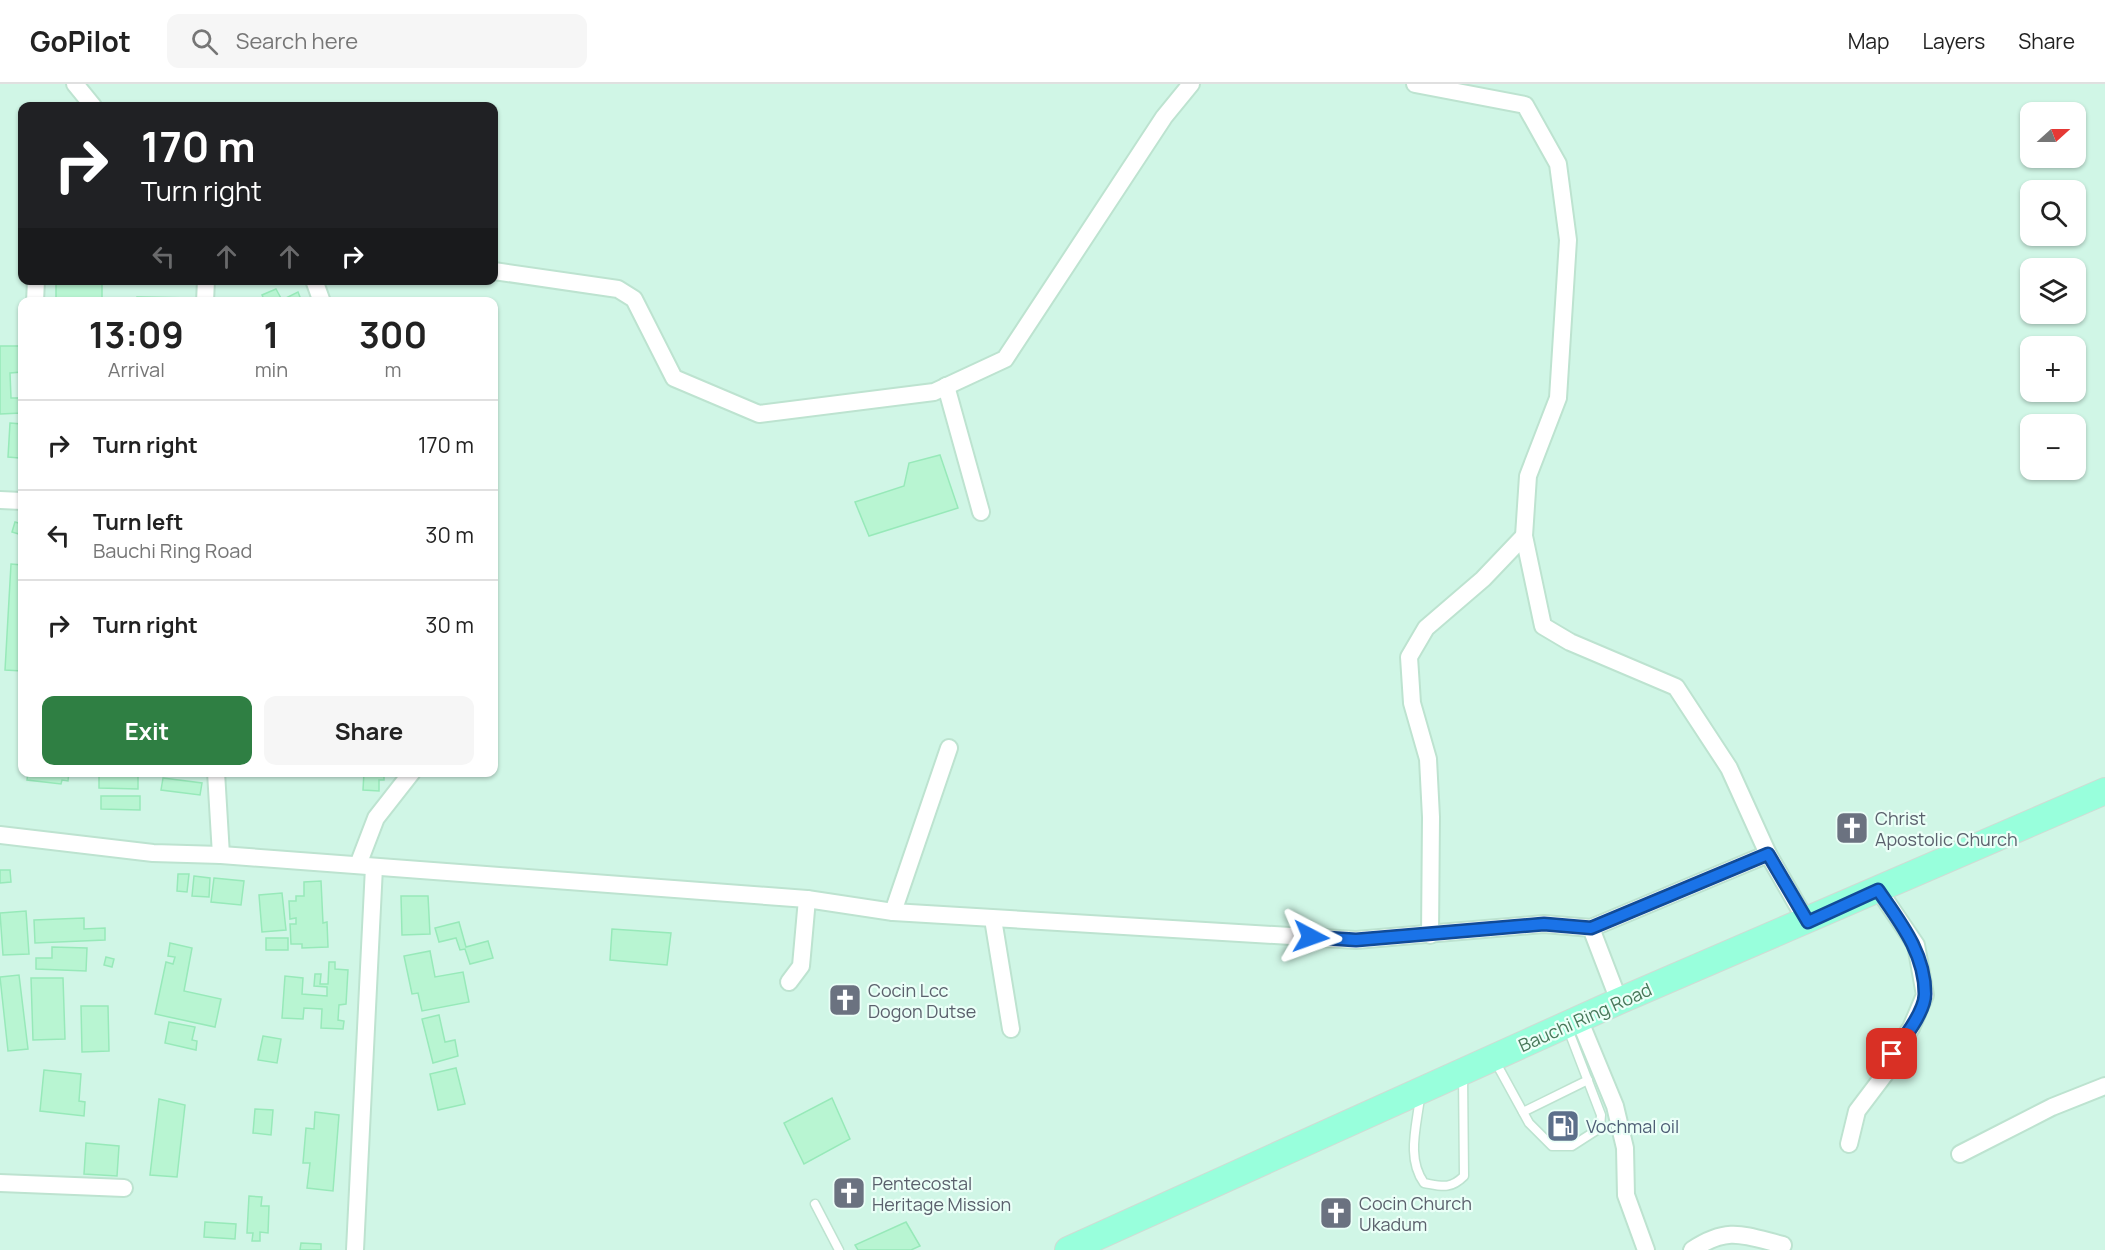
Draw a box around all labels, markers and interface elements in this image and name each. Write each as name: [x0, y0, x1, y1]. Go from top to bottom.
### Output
search box: [167, 14, 587, 68]
text: GoPilot: [30, 22, 131, 60]
icon: search: [188, 25, 221, 58]
text: Search here: [236, 26, 358, 56]
text: Map: [1848, 27, 1889, 55]
text: Layers: [1922, 27, 1985, 55]
text: Share: [2018, 27, 2075, 55]
north arrow: [2020, 102, 2086, 168]
map controls: [2020, 102, 2086, 480]
text: 170 m: [141, 117, 256, 175]
icon: right: [42, 126, 120, 204]
text: Turn right: [141, 172, 262, 209]
button: search: [2020, 180, 2086, 246]
icon: left: [147, 240, 180, 273]
icon: ahead: [210, 240, 243, 273]
icon: ahead: [273, 240, 306, 273]
icon: right: [336, 240, 369, 273]
button: layers: [2020, 258, 2086, 324]
text: 13:09: [89, 310, 184, 359]
text: 1: [263, 310, 279, 359]
text: 300: [359, 310, 427, 359]
button: +: [2020, 336, 2086, 402]
text: Arrival: [108, 356, 165, 383]
text: min: [255, 356, 288, 383]
text: m: [385, 356, 402, 383]
button: −: [2020, 414, 2086, 480]
icon: right: [42, 429, 75, 462]
text: Turn right: [93, 430, 198, 460]
text: 170 m: [418, 430, 474, 460]
text: Turn left: [93, 507, 183, 537]
icon: left: [42, 519, 75, 552]
text: 30 m: [425, 520, 474, 550]
text: Bauchi Ring Road: [93, 537, 252, 564]
icon: right: [42, 609, 75, 642]
text: Turn right: [93, 610, 198, 640]
text: 30 m: [425, 610, 474, 640]
button: Exit: [42, 696, 252, 765]
button: Share: [264, 696, 474, 765]
place label: Christ Apostolic Church: [1875, 806, 2018, 851]
church icon: Christ Apostolic Church: [1834, 810, 1870, 846]
position arrow: [1279, 905, 1343, 969]
street label: Bauchi Ring Road: [1515, 977, 1655, 1057]
place label: Cocin Lcc Dogon Dutse: [868, 978, 976, 1023]
church icon: Cocin Lcc Dogon Dutse: [827, 982, 863, 1018]
pin: [1866, 1028, 1917, 1079]
icon: arrive: [1875, 1037, 1908, 1070]
fuel station icon: Vochmal oil: [1545, 1108, 1581, 1144]
place label: Vochmal oil: [1586, 1114, 1679, 1138]
place label: Pentecostal Heritage Mission: [872, 1171, 1011, 1216]
church icon: Pentecostal Heritage Mission: [831, 1175, 867, 1211]
place label: Cocin Church Ukadum: [1359, 1191, 1472, 1236]
church icon: Cocin Church Ukadum: [1318, 1195, 1354, 1231]

